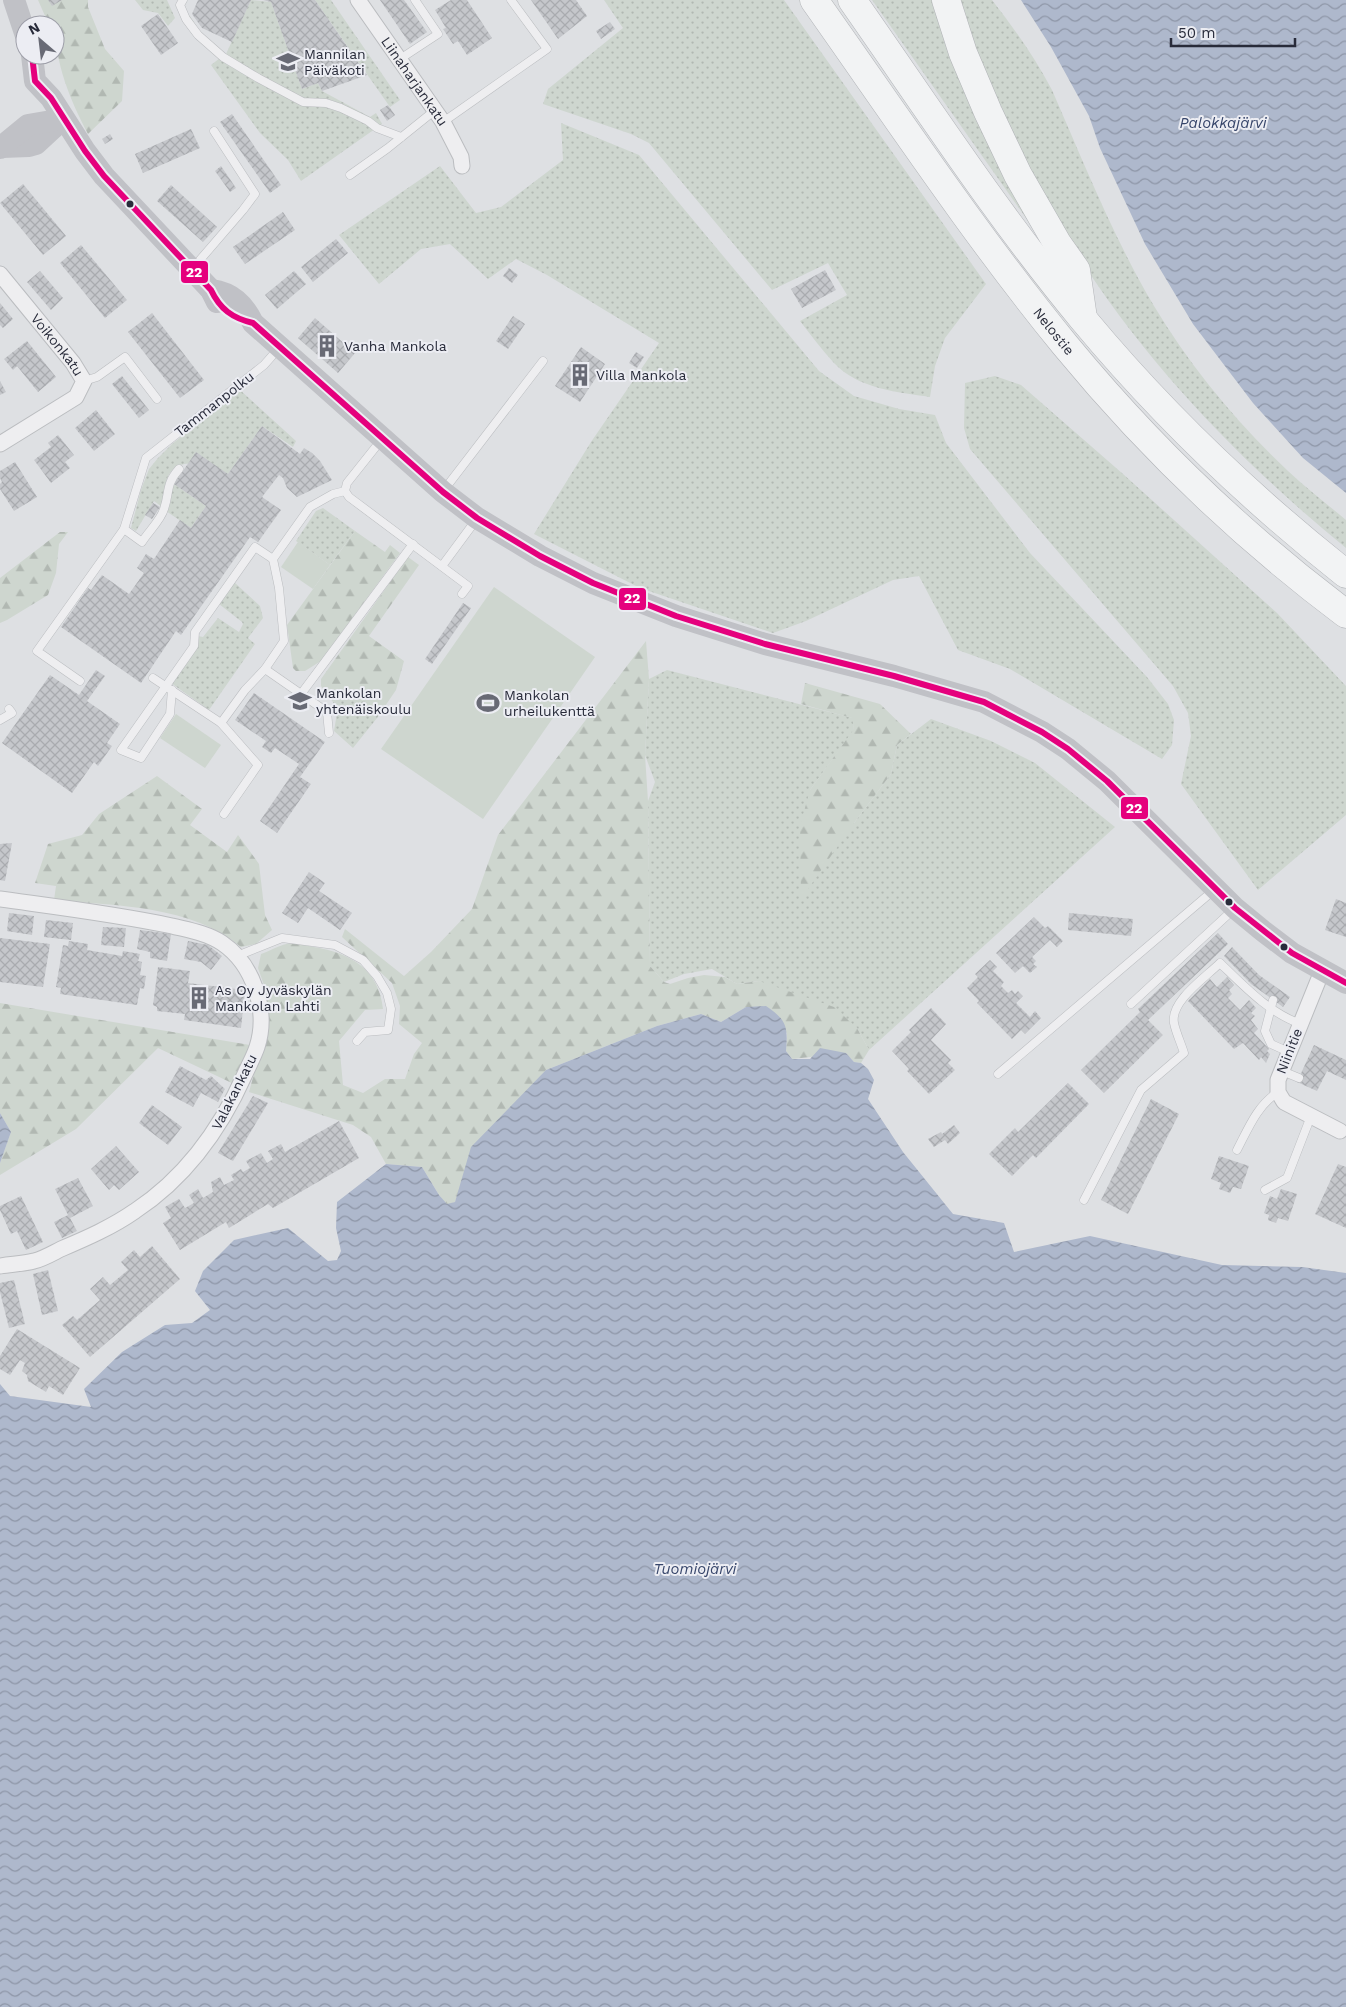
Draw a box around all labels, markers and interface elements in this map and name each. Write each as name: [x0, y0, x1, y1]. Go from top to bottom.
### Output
north arrow: [15, 15, 65, 65]
scale bar: [1171, 15, 1295, 47]
text: N: [26, 19, 42, 38]
text: 50 m: [1178, 24, 1215, 42]
street label: Liinaharjankatu: [378, 34, 451, 129]
place label: Mannilan Päiväkoti: [304, 46, 366, 78]
school or university icon: Mannilan Päiväkoti: [275, 49, 301, 75]
water label: Palokkajärvi: [1179, 114, 1268, 132]
unlabelled marker: [125, 199, 135, 209]
line badge: 22: [180, 260, 209, 284]
text: 22: [186, 264, 202, 280]
street label: Nelostie: [1030, 304, 1078, 358]
street label: Voikonkatu: [28, 310, 87, 379]
building icon: Vanha Mankola: [314, 333, 340, 359]
place label: Vanha Mankola: [344, 338, 447, 354]
building icon: Villa Mankola: [567, 362, 593, 388]
place label: Villa Mankola: [596, 367, 687, 383]
street label: Tammanpolku: [171, 368, 257, 440]
line badge: 22: [618, 587, 647, 611]
text: 22: [624, 590, 640, 606]
place label: Mankolan yhtenäiskoulu: [316, 685, 411, 717]
place label: Mankolan urheilukenttä: [504, 687, 595, 719]
school or university icon: Mankolan yhtenäiskoulu: [287, 688, 313, 714]
sports icon: Mankolan urheilukenttä: [475, 690, 501, 716]
line badge: 22: [1120, 796, 1149, 820]
text: 22: [1126, 800, 1142, 816]
unlabelled marker: [1224, 897, 1234, 907]
unlabelled marker: [1279, 942, 1289, 952]
place label: As Oy Jyväskylän Mankolan Lahti: [215, 982, 332, 1014]
building icon: As Oy Jyväskylän Mankolan Lahti: [186, 985, 212, 1011]
street label: Niinitie: [1273, 1026, 1305, 1076]
street label: Valakankatu: [208, 1052, 260, 1132]
water label: Tuomiojärvi: [654, 1560, 738, 1578]

